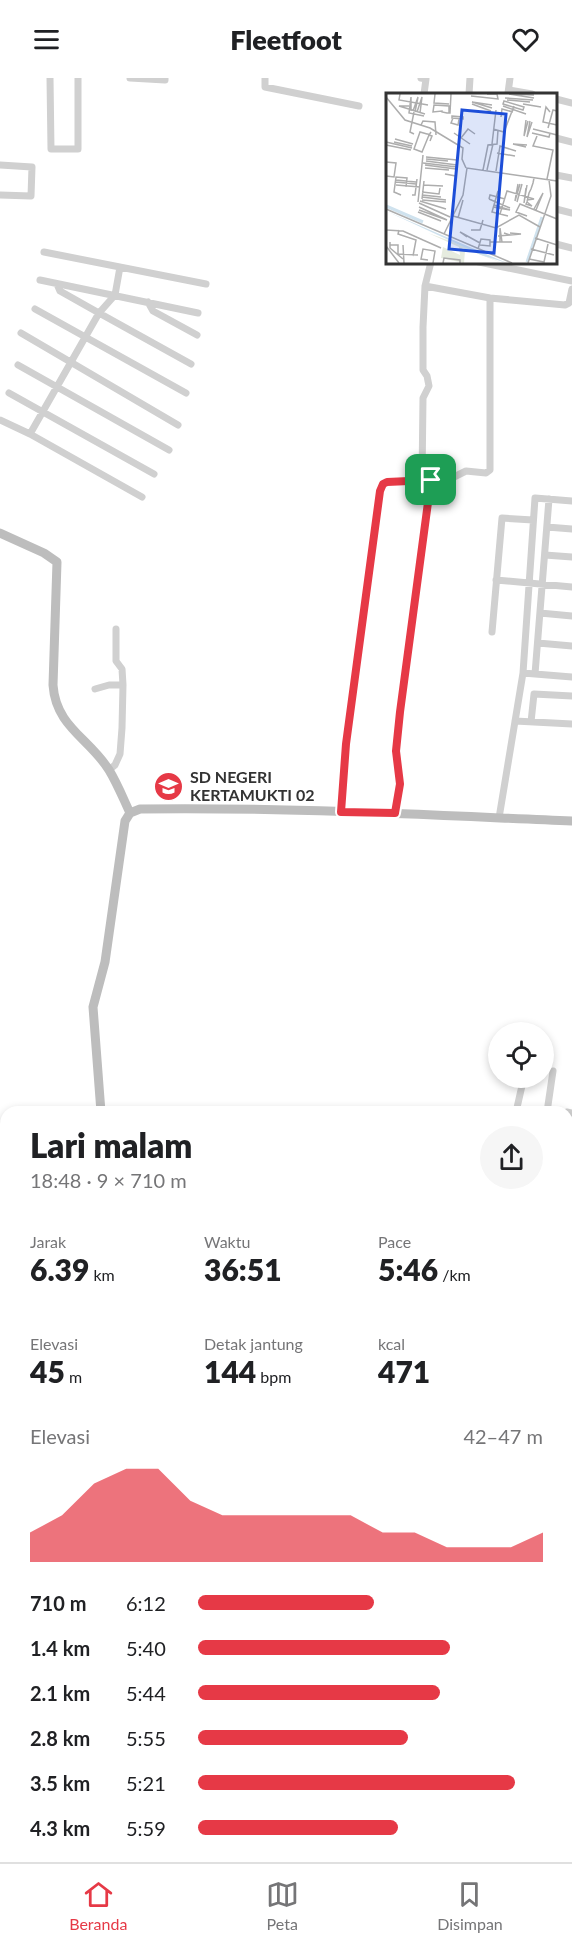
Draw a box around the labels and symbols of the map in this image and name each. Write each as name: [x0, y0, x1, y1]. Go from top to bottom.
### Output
inset map: [386, 93, 557, 264]
pin: [405, 454, 456, 505]
place label: SD NEGERI KERTAMUKTI 02: [190, 767, 315, 804]
school or university icon: SD NEGERI KERTAMUKTI 02: [153, 770, 185, 802]

